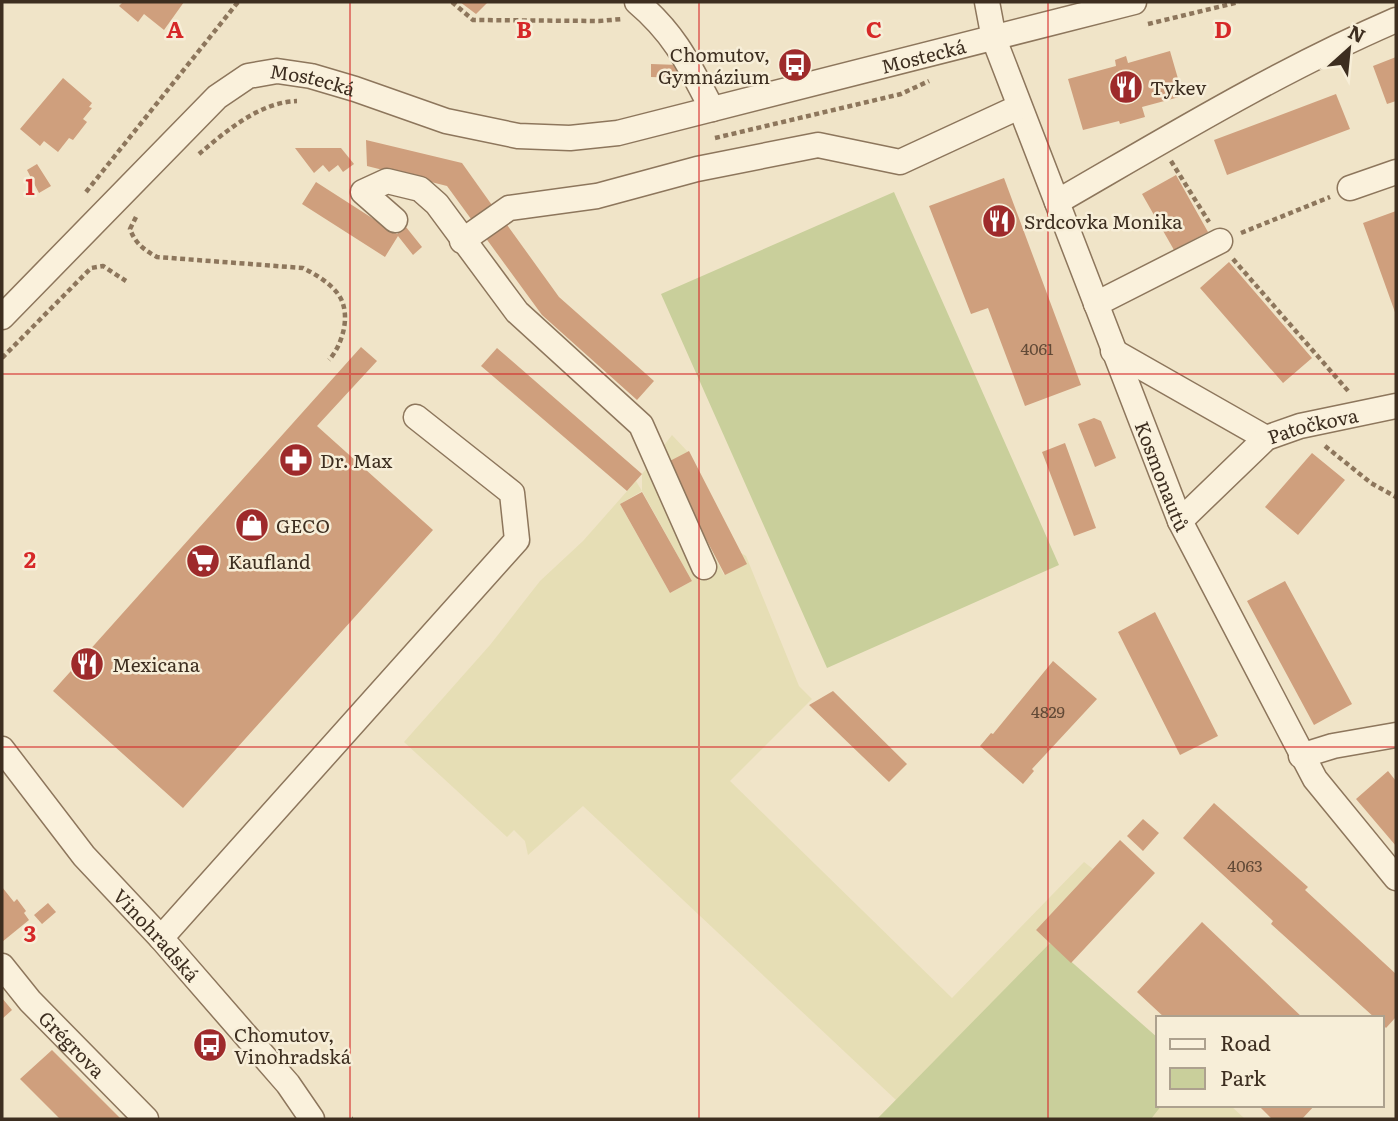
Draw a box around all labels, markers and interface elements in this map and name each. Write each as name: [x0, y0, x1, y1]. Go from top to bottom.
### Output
text: A: [166, 11, 184, 45]
text: B: [516, 11, 532, 45]
text: C: [866, 11, 882, 45]
text: D: [1214, 11, 1232, 45]
north arrow: [1314, 14, 1384, 84]
text: N: [1344, 17, 1371, 49]
street label: Mostecká: [878, 31, 969, 80]
place label: Chomutov, Gymnázium: [658, 40, 770, 90]
bus stop icon: Chomutov, Gymnázium: [776, 46, 814, 84]
street label: Mostecká: [268, 56, 359, 103]
restaurant icon: Tykev: [1107, 68, 1145, 106]
place label: Tykev: [1150, 73, 1207, 101]
text: 1: [25, 168, 35, 202]
restaurant icon: Srdcovka Monika: [980, 202, 1018, 240]
place label: Srdcovka Monika: [1024, 207, 1183, 235]
house number: 4061: [1020, 336, 1054, 360]
street label: Patočkova: [1263, 400, 1361, 450]
street label: Kosmonautů: [1129, 417, 1197, 536]
pharmacy icon: Dr. Max: [277, 441, 315, 479]
place label: Dr. Max: [320, 446, 393, 474]
shop icon: GECO: [233, 506, 271, 544]
place label: GECO: [276, 511, 330, 539]
text: 2: [24, 541, 36, 575]
supermarket icon: Kaufland: [184, 542, 222, 580]
place label: Kaufland: [228, 547, 311, 575]
restaurant icon: Mexicana: [68, 645, 106, 683]
place label: Mexicana: [112, 650, 201, 678]
house number: 4829: [1031, 699, 1065, 723]
house number: 4063: [1227, 853, 1263, 877]
street label: Vinohradská: [107, 882, 207, 988]
text: 3: [24, 915, 36, 949]
street label: Grégrova: [33, 1004, 112, 1084]
legend: [1156, 1016, 1384, 1107]
place label: Chomutov, Vinohradská: [234, 1020, 352, 1070]
bus stop icon: Chomutov, Vinohradská: [191, 1026, 229, 1064]
text: Road: [1220, 1026, 1271, 1057]
text: Park: [1220, 1061, 1266, 1092]

